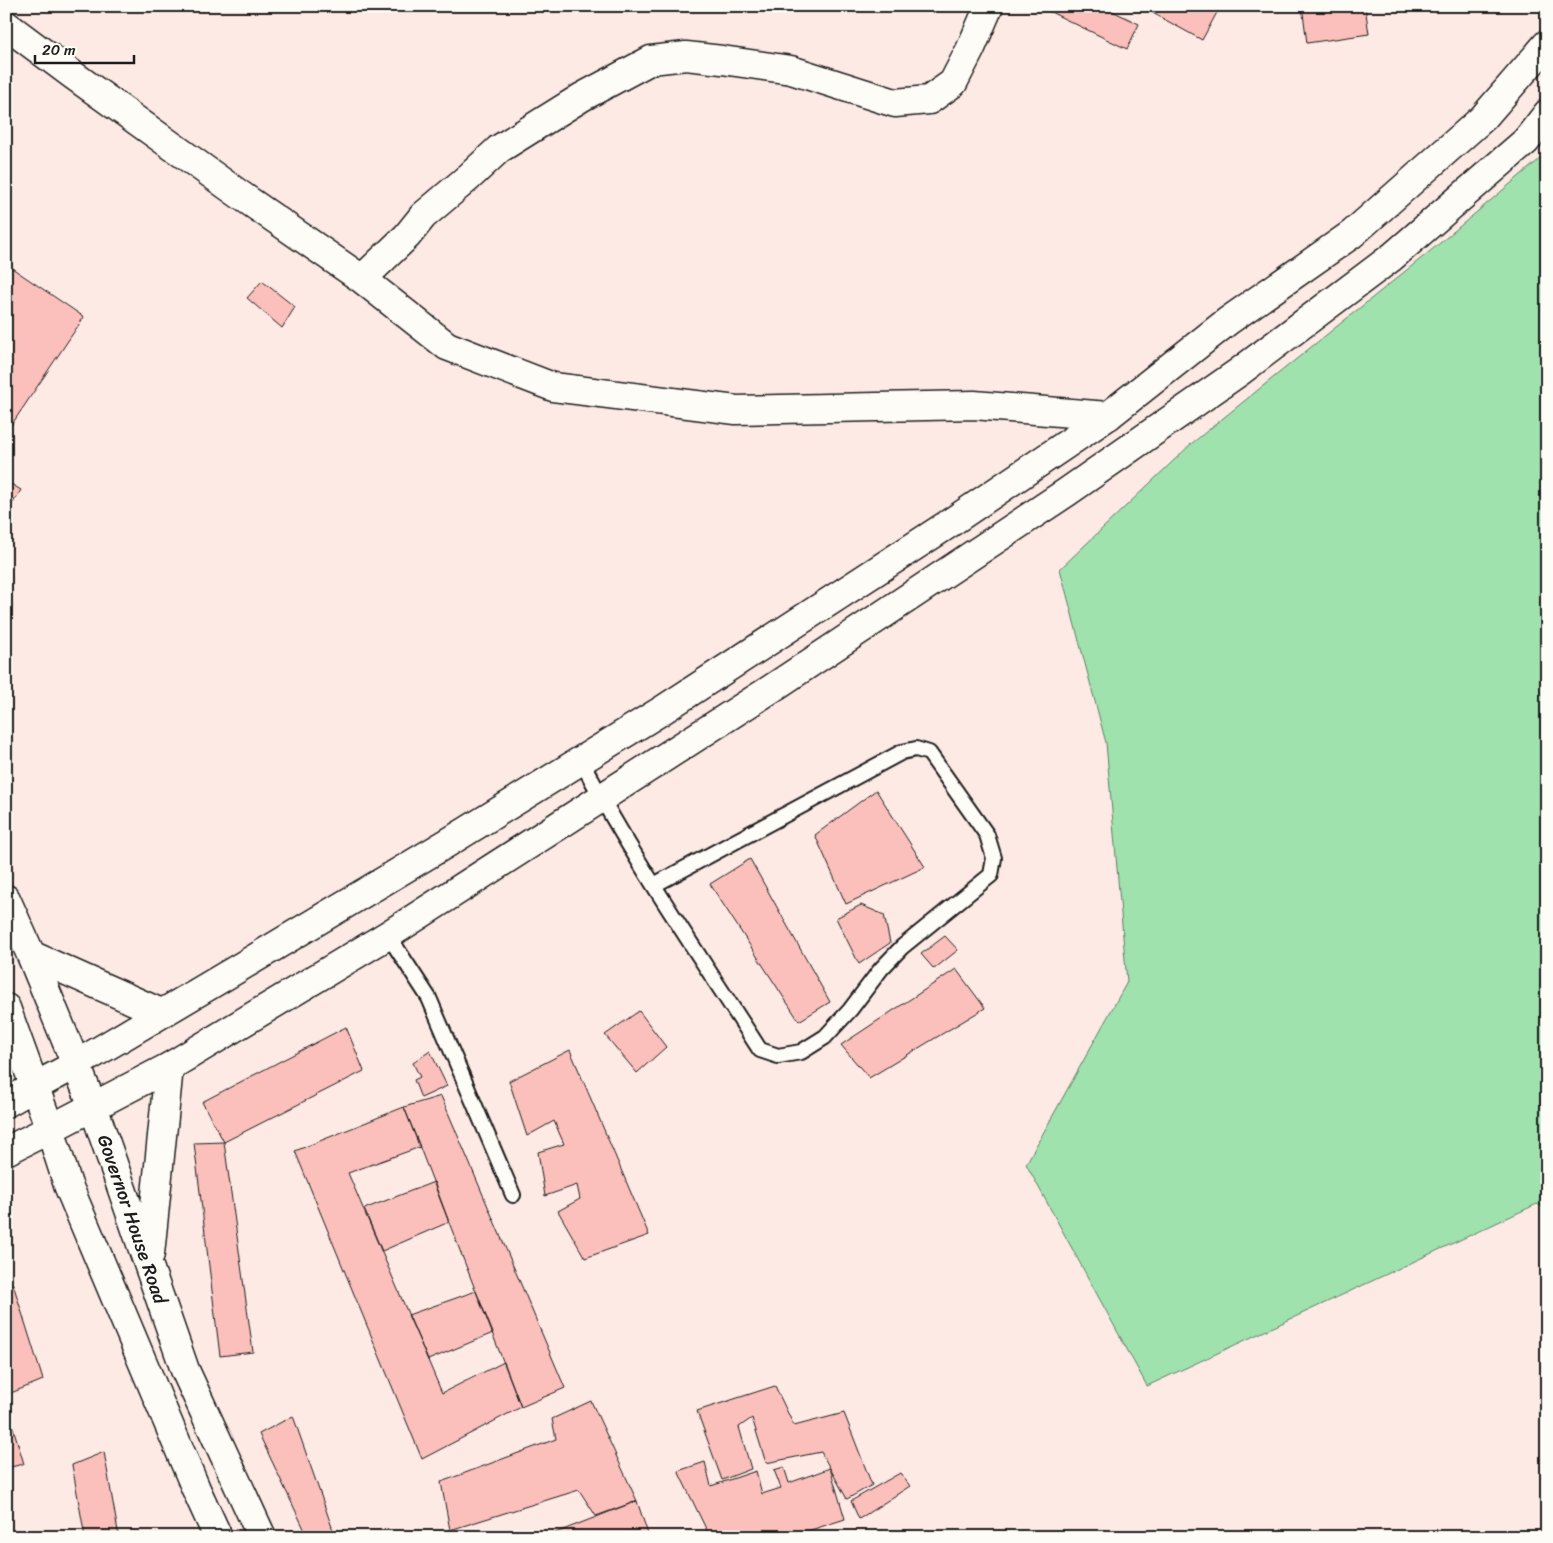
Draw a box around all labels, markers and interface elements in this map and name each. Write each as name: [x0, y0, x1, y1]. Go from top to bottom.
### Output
scale bar: [35, 32, 134, 64]
text: 20 m: [42, 37, 76, 63]
street label: Governor House Road: [88, 1130, 178, 1310]

